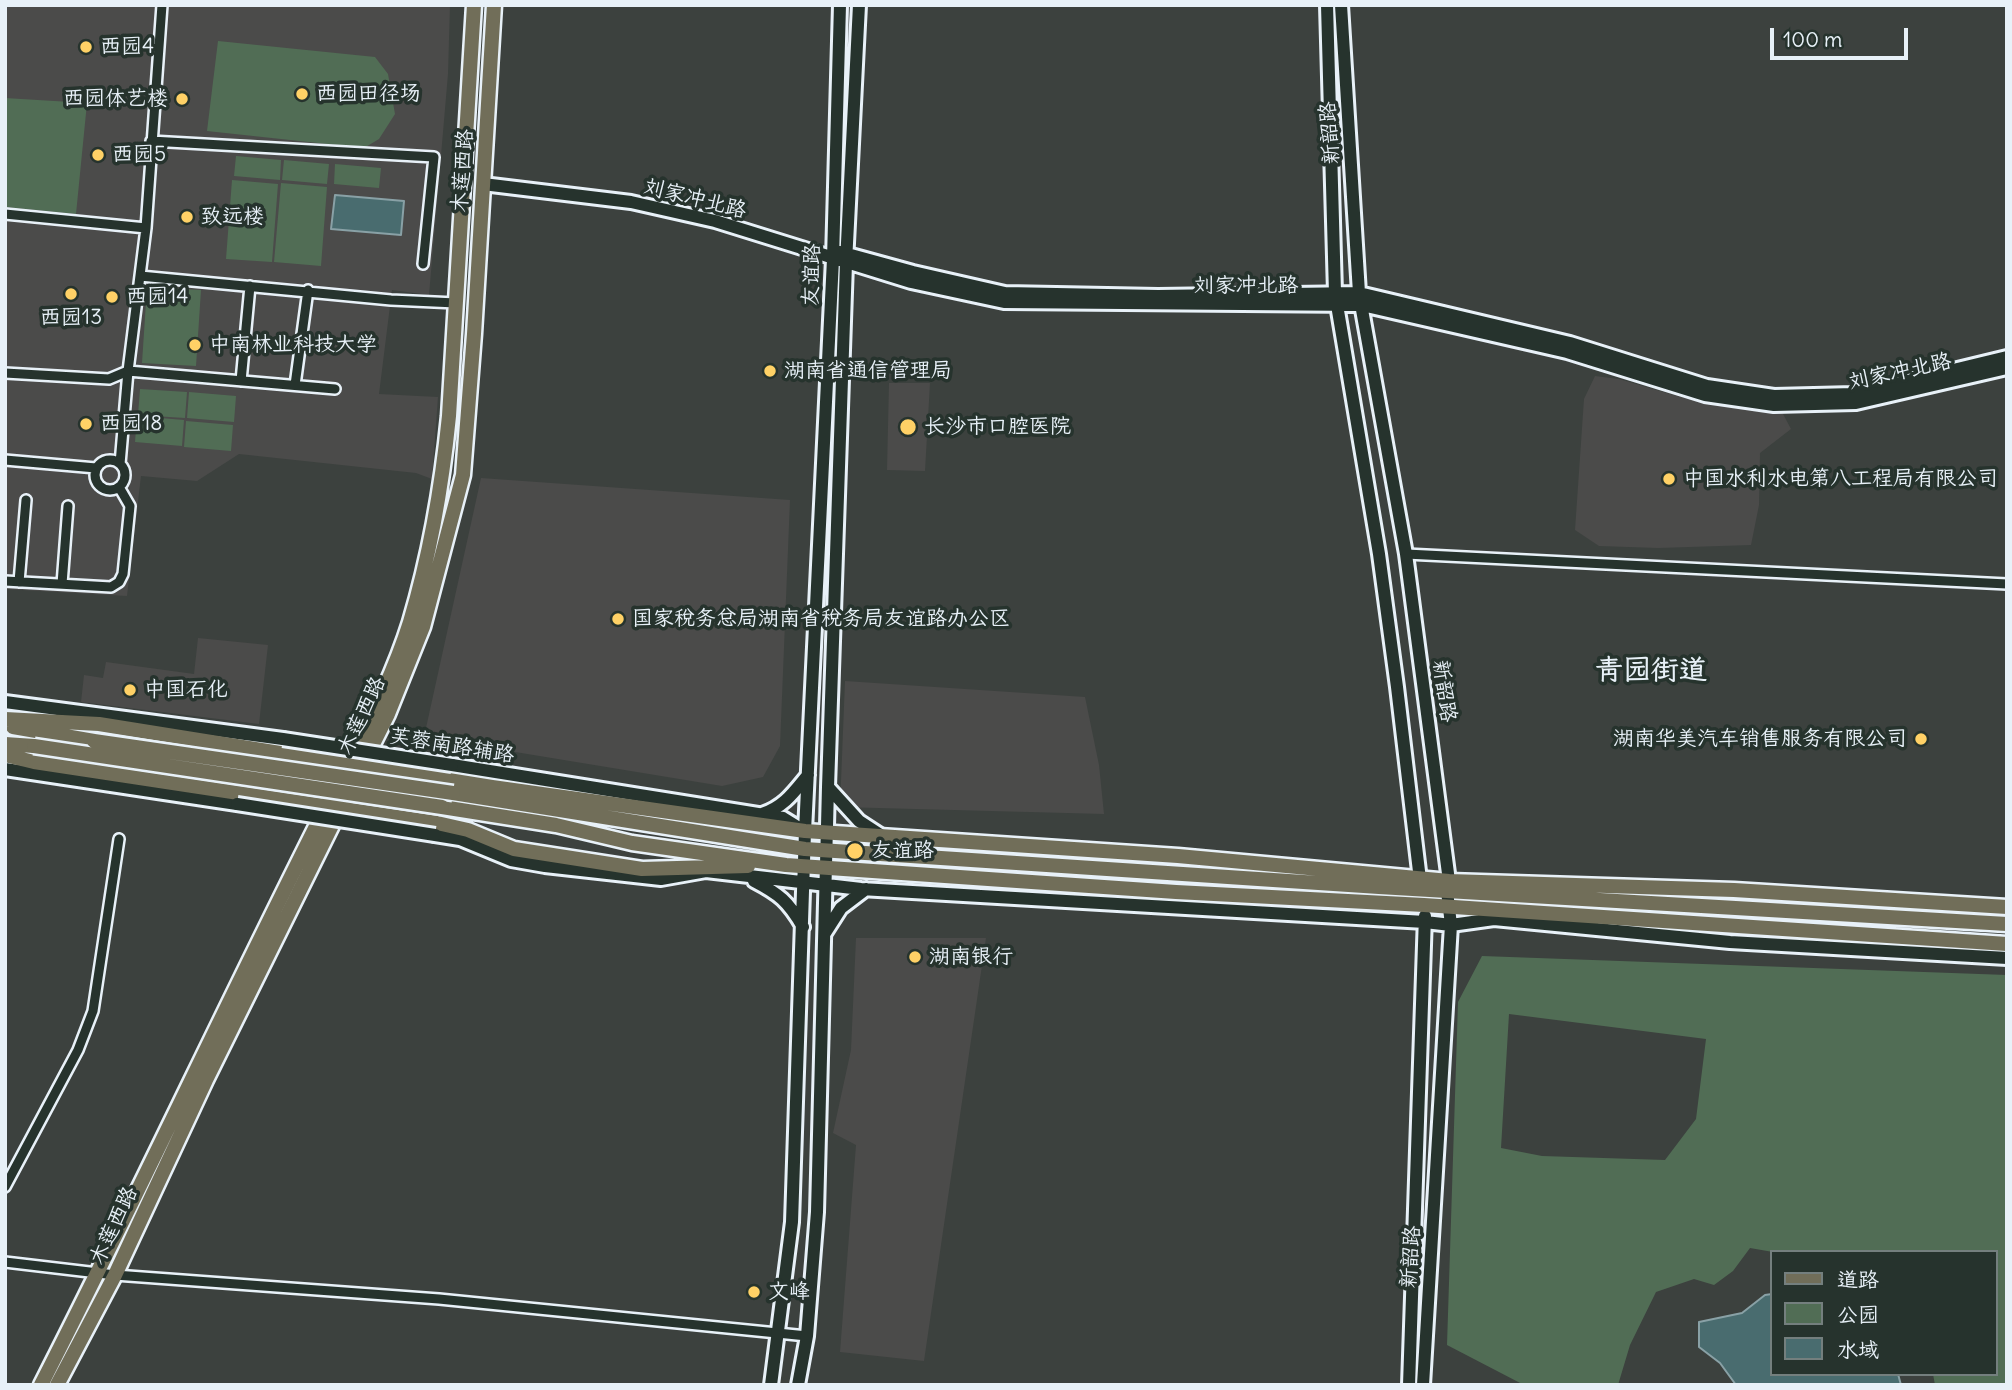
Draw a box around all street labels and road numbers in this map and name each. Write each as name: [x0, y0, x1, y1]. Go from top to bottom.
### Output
street label: 新韶路: [1315, 101, 1345, 165]
street label: 木莲西路: [448, 128, 478, 214]
street label: 刘家冲北路: [641, 174, 749, 224]
street label: 友谊路: [798, 243, 826, 307]
street label: 刘家冲北路: [1194, 273, 1298, 299]
street label: 刘家冲北路: [1846, 349, 1954, 395]
street label: 新韶路: [1427, 658, 1461, 724]
street label: 木莲西路: [333, 673, 391, 759]
street label: 芙蓉南路辅路: [388, 724, 516, 768]
street label: 木莲西路: [85, 1183, 143, 1269]
street label: 新韶路: [1396, 1225, 1426, 1289]

